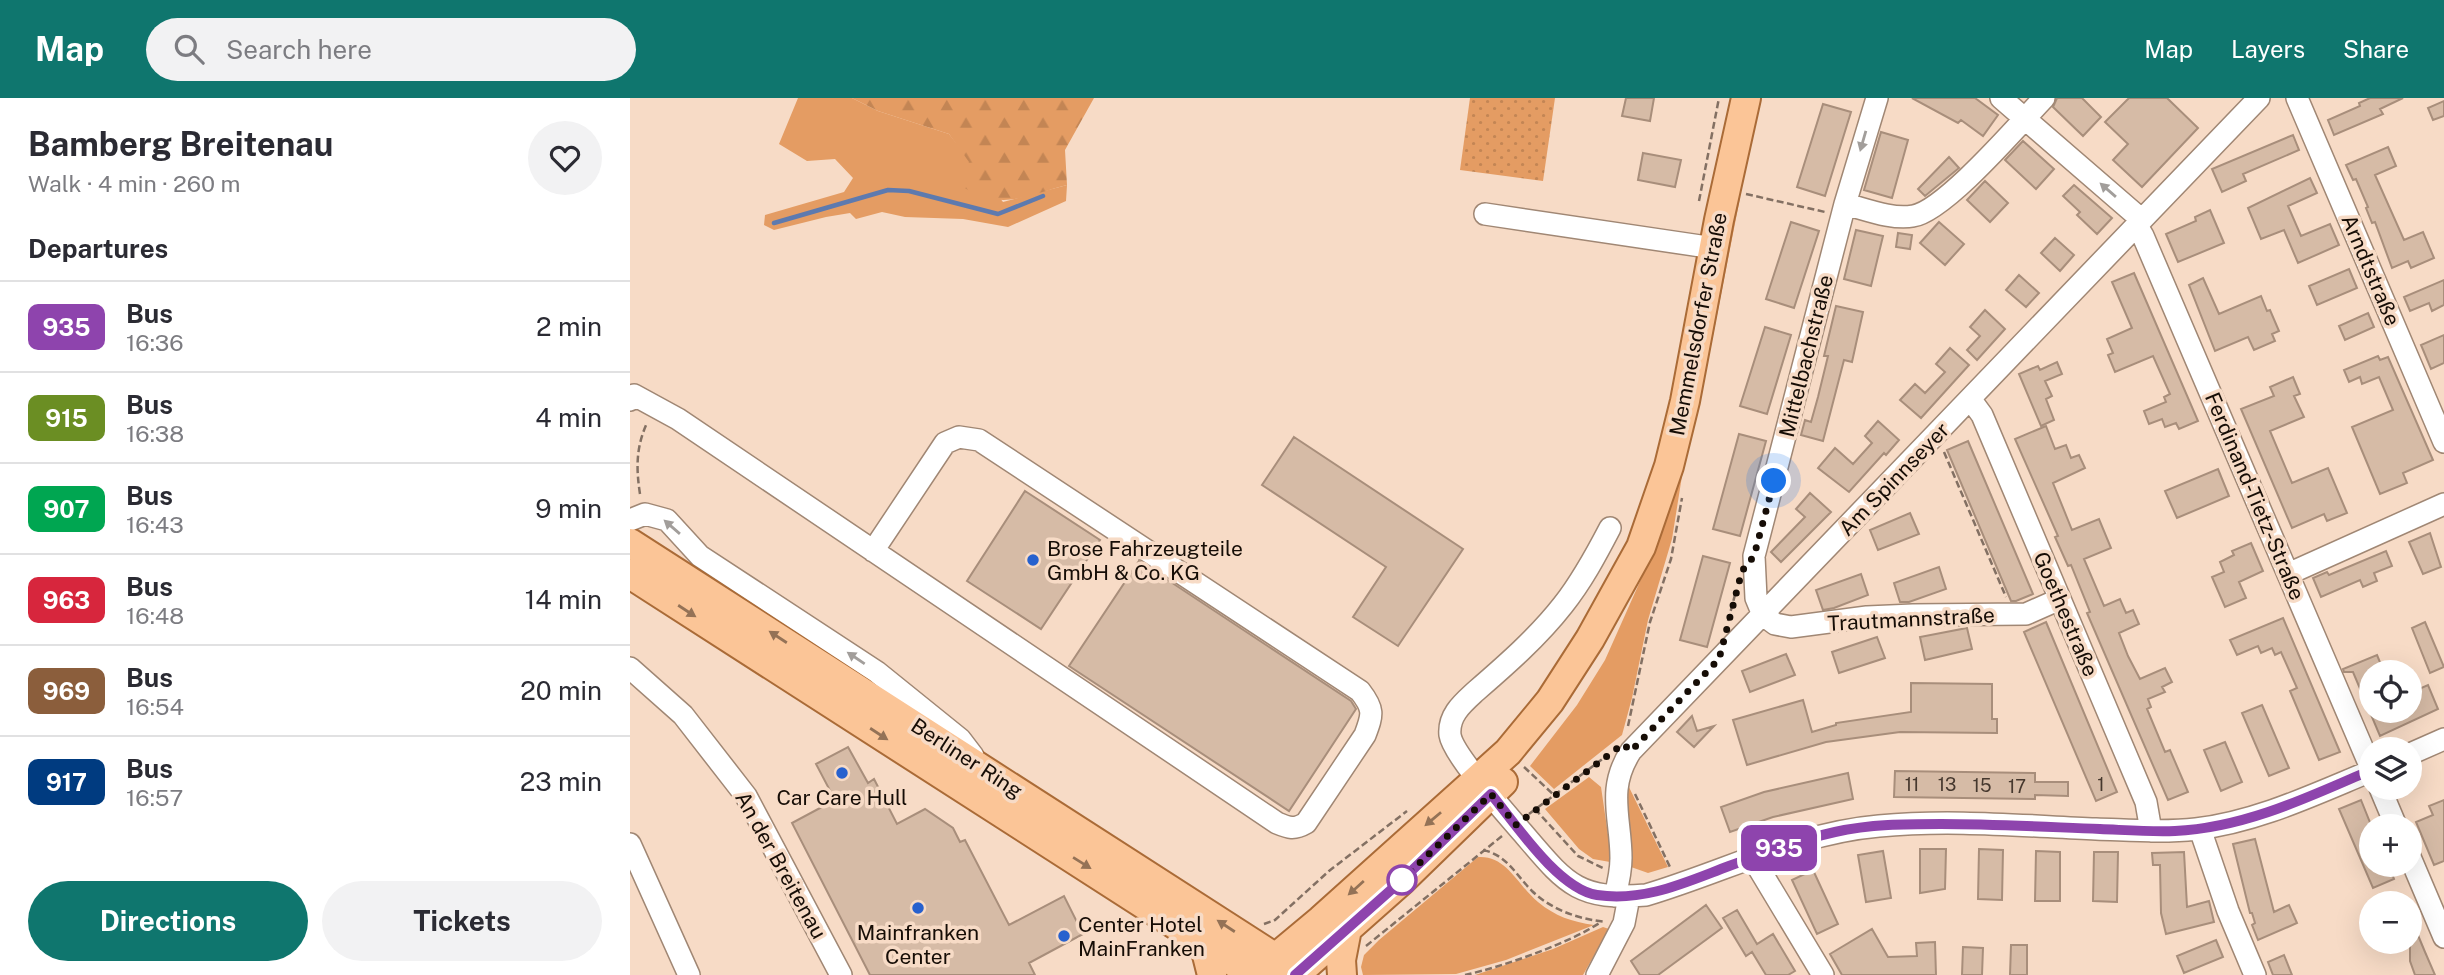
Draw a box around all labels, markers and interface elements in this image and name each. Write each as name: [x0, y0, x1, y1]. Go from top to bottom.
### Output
search box: [146, 18, 636, 81]
text: Map: [35, 30, 104, 68]
icon: search: [170, 30, 208, 68]
text: Search here: [226, 34, 372, 65]
text: Map: [2144, 35, 2193, 63]
text: Layers: [2231, 35, 2305, 63]
text: Share: [2343, 35, 2409, 63]
button: heart: [528, 121, 602, 195]
text: Bamberg Breitenau: [28, 125, 333, 163]
one-way arrow: [1857, 130, 1867, 151]
text: Walk · 4 min · 260 m: [28, 170, 241, 197]
one-way arrow: [2099, 182, 2117, 198]
street label: Memmelsdorfer Straße: [1664, 210, 1732, 438]
street label: Arndtstraße: [2336, 211, 2406, 329]
text: Departures: [28, 233, 168, 264]
street label: Mittelbachstraße: [1774, 272, 1838, 440]
text: Bus: [126, 298, 173, 329]
text: 2 min: [536, 311, 602, 342]
text: 935: [43, 313, 90, 341]
text: 16:36: [126, 329, 184, 356]
street label: Ferdinand-Tietz-Straße: [2200, 388, 2310, 604]
text: Bus: [126, 389, 173, 420]
text: 4 min: [535, 402, 602, 433]
text: 915: [45, 404, 88, 432]
street label: Am Spinnseyer: [1834, 417, 1954, 541]
text: 16:38: [126, 420, 184, 447]
your location: [1756, 463, 1791, 498]
text: Bus: [126, 480, 173, 511]
text: 9 min: [535, 493, 602, 524]
text: 907: [44, 495, 89, 523]
text: 16:43: [126, 511, 184, 538]
one-way arrow: [663, 519, 681, 534]
place label: Brose Fahrzeugteile GmbH & Co. KG: [1047, 536, 1243, 585]
street label: Goethestraße: [2028, 548, 2104, 680]
marker: Brose Fahrzeugteile GmbH & Co. KG: [1025, 552, 1041, 568]
text: Bus: [126, 571, 173, 602]
text: 14 min: [525, 584, 602, 615]
text: 963: [43, 586, 90, 614]
text: 16:48: [126, 602, 184, 629]
street label: Trautmannstraße: [1827, 602, 1995, 636]
one-way arrow: [678, 604, 697, 617]
one-way arrow: [769, 631, 788, 644]
one-way arrow: [847, 651, 865, 665]
map controls: [2359, 660, 2422, 954]
button: locate: [2359, 660, 2422, 723]
text: Bus: [126, 662, 173, 693]
text: 20 min: [520, 675, 602, 706]
text: 969: [43, 677, 90, 705]
text: 16:54: [126, 693, 184, 720]
street label: Berliner Ring: [907, 713, 1027, 803]
one-way arrow: [869, 727, 888, 740]
button: layers: [2359, 737, 2422, 800]
text: Bus: [126, 753, 173, 784]
marker: Car Care Hull: [834, 765, 850, 781]
text: 23 min: [520, 766, 602, 797]
text: 917: [46, 768, 87, 796]
house number: 11: [1905, 774, 1919, 795]
house number: 13: [1938, 774, 1956, 795]
house number: 1: [2097, 774, 2105, 795]
house number: 15: [1973, 775, 1991, 796]
house number: 17: [2008, 776, 2026, 797]
text: 16:57: [126, 784, 183, 811]
place label: Car Care Hull: [777, 785, 907, 810]
street label: An der Breitenau: [730, 787, 832, 943]
one-way arrow: [1425, 811, 1442, 826]
button: +: [2359, 814, 2422, 877]
line badge: 935: [1739, 825, 1819, 871]
text: 935: [1755, 834, 1803, 862]
one-way arrow: [1072, 857, 1092, 870]
unlabelled marker: [1387, 865, 1417, 895]
one-way arrow: [1347, 880, 1365, 896]
button: Directions: [28, 881, 308, 961]
button: Tickets: [322, 881, 602, 961]
button: −: [2359, 891, 2422, 954]
marker: Mainfranken Center: [910, 900, 926, 916]
place label: Center Hotel MainFranken: [1078, 912, 1205, 961]
one-way arrow: [1217, 919, 1235, 933]
place label: Mainfranken Center: [857, 920, 979, 969]
marker: Center Hotel MainFranken: [1056, 928, 1072, 944]

